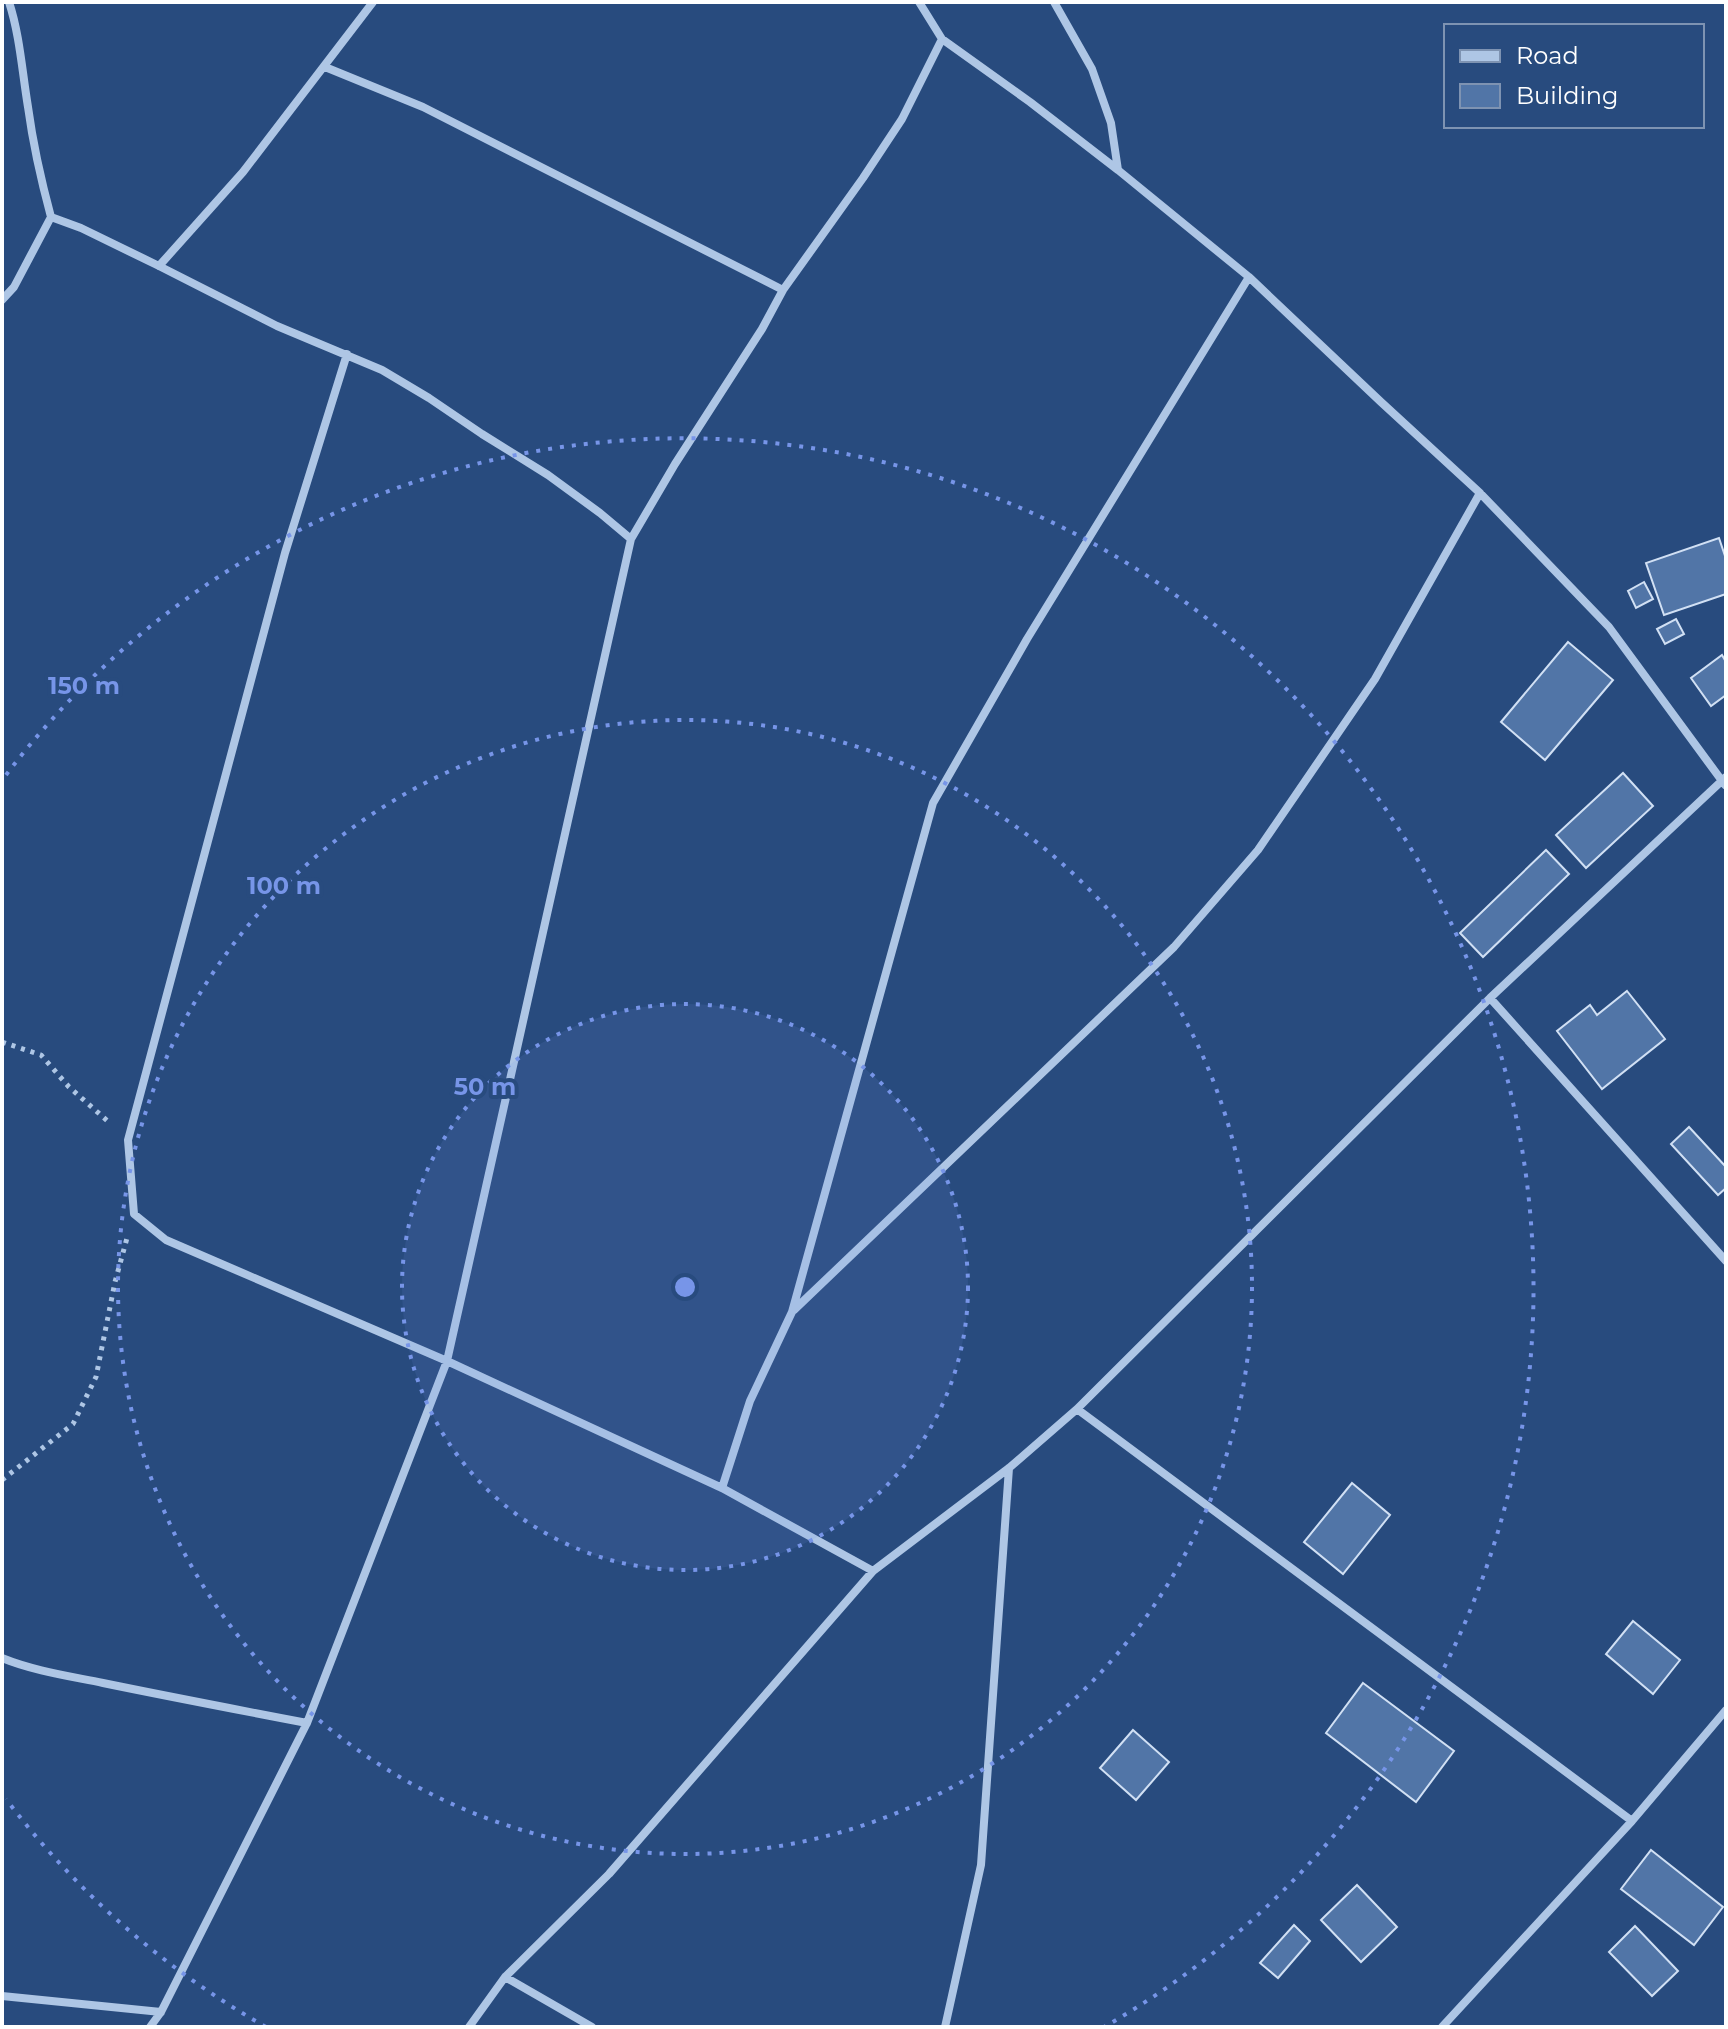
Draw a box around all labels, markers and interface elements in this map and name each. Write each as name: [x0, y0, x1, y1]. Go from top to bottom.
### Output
legend: [1444, 24, 1704, 128]
text: Road: [1516, 41, 1579, 70]
text: Building: [1516, 81, 1619, 110]
text: 150 m: [48, 671, 120, 700]
text: 100 m: [247, 871, 321, 900]
text: 50 m: [454, 1072, 516, 1101]
centre of rings: [671, 1273, 699, 1301]

